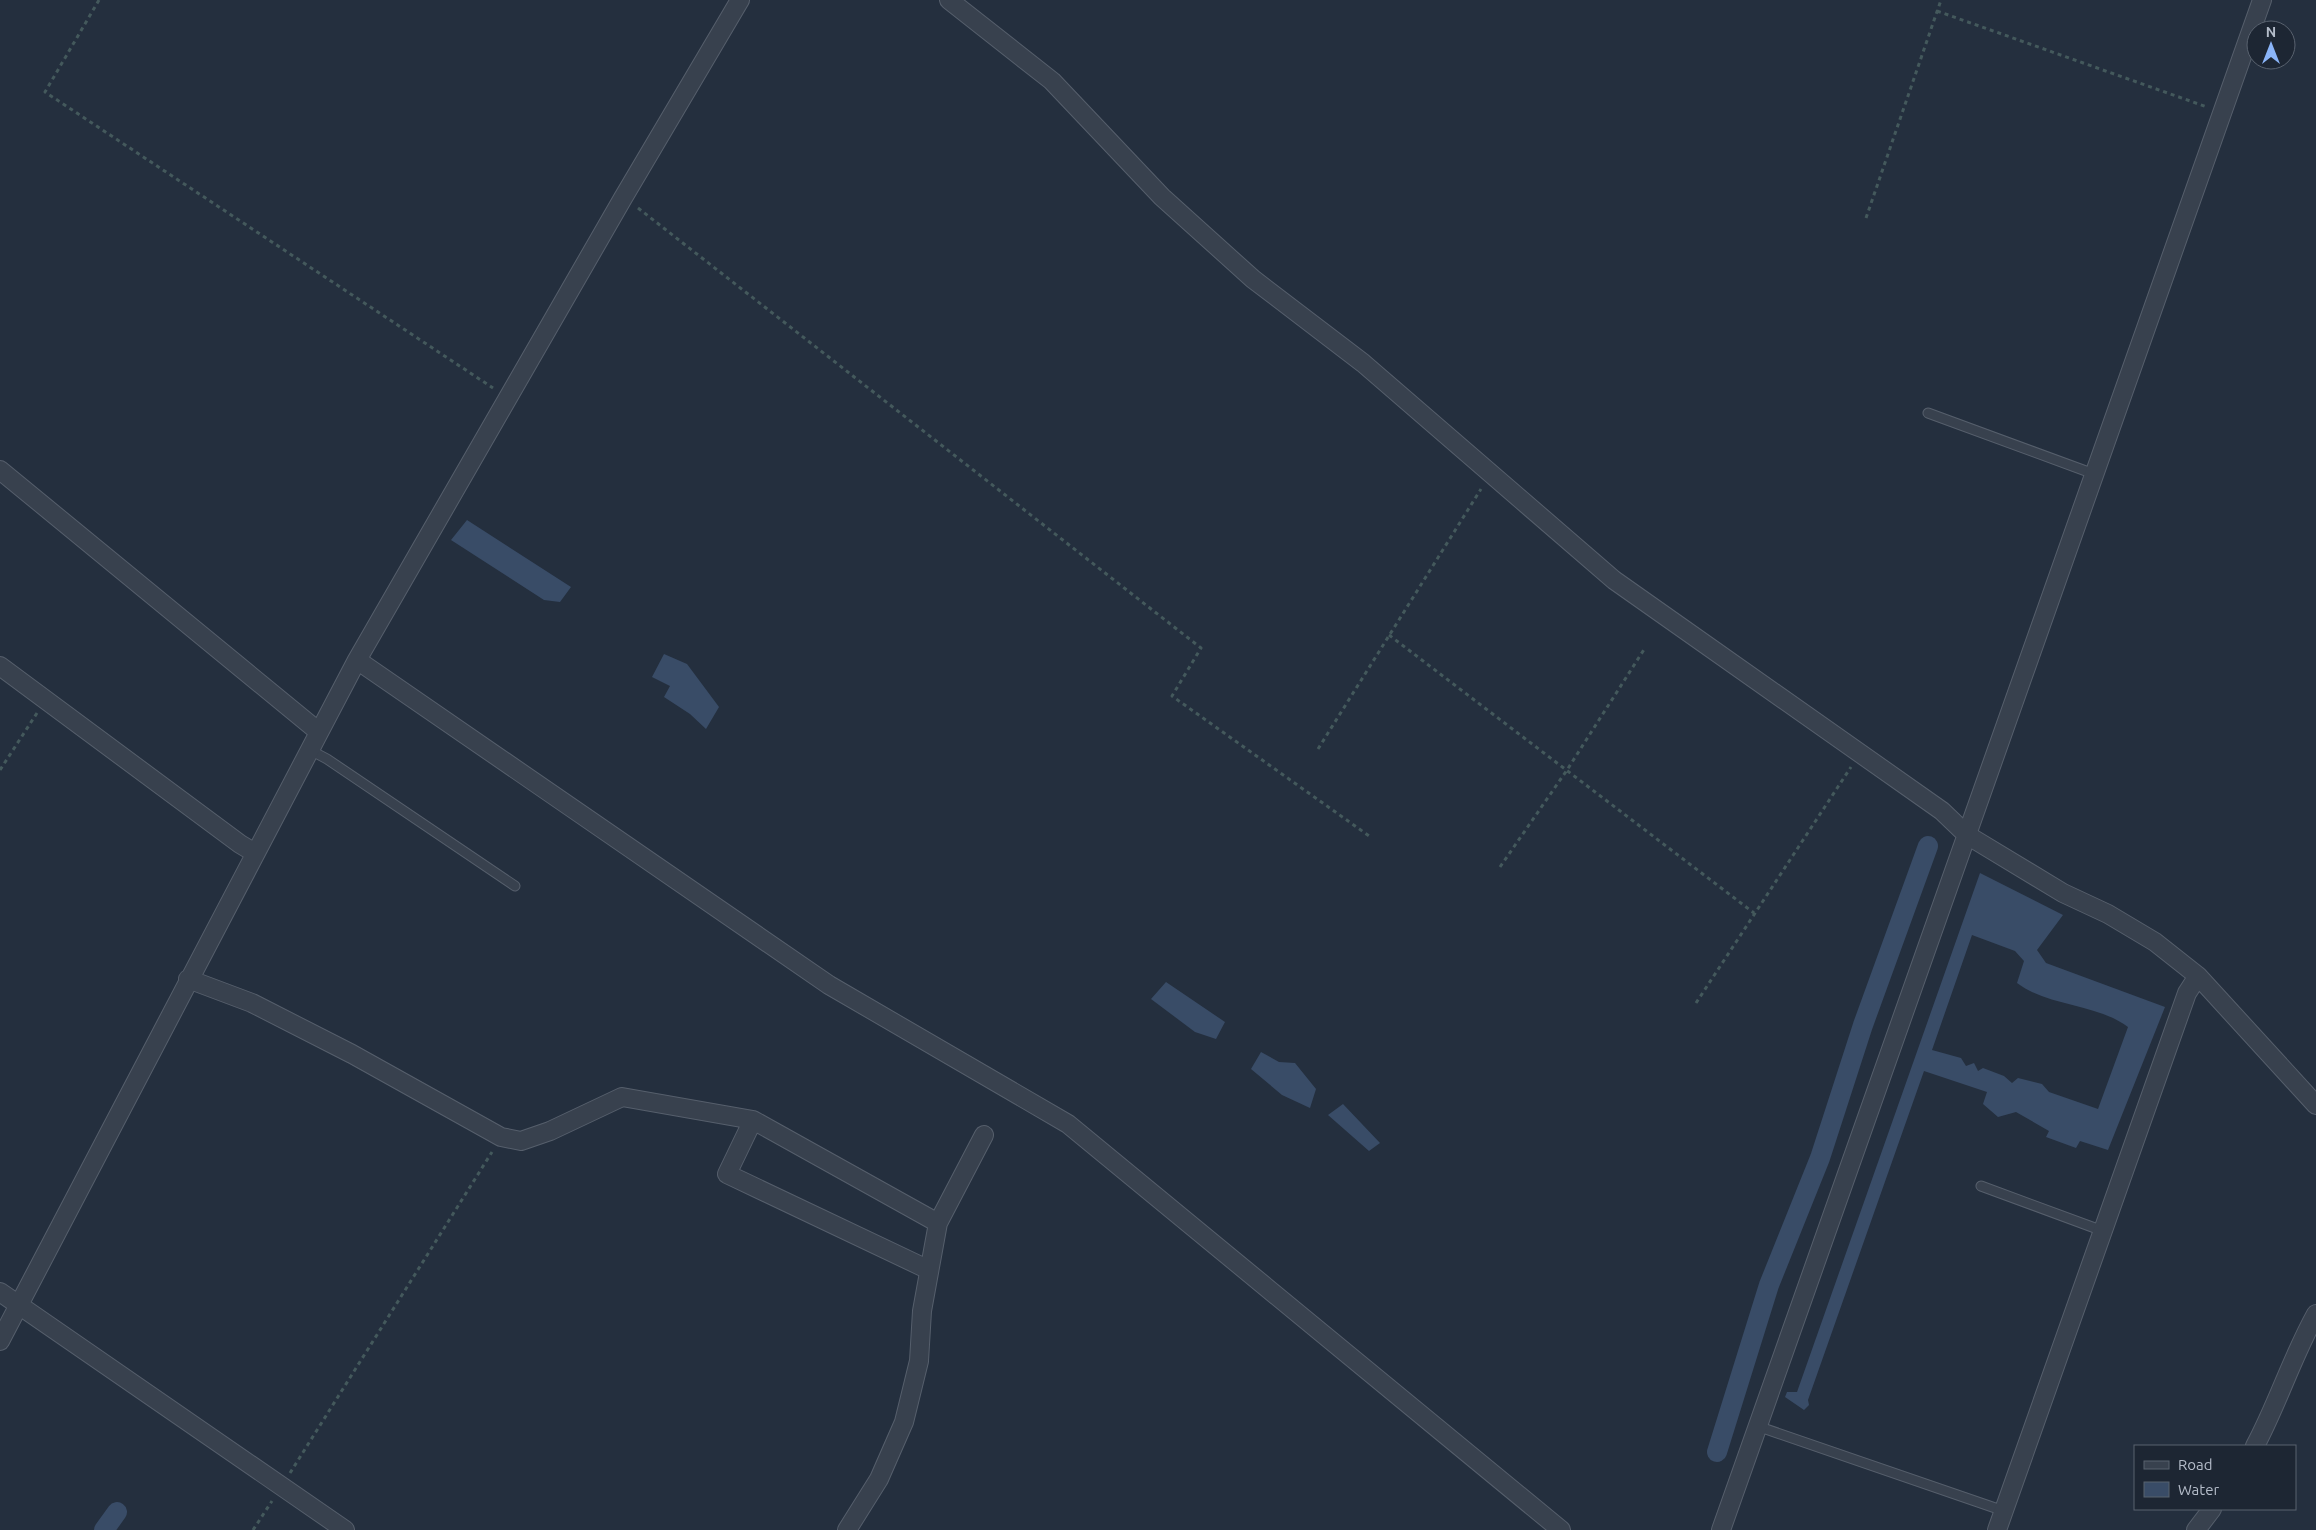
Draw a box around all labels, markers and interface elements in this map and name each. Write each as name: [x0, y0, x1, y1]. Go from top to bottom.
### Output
north arrow: [2246, 20, 2296, 70]
text: N: [2266, 24, 2276, 40]
legend: [2134, 1445, 2296, 1510]
text: Road: [2178, 1456, 2213, 1473]
text: Water: [2178, 1481, 2219, 1498]

